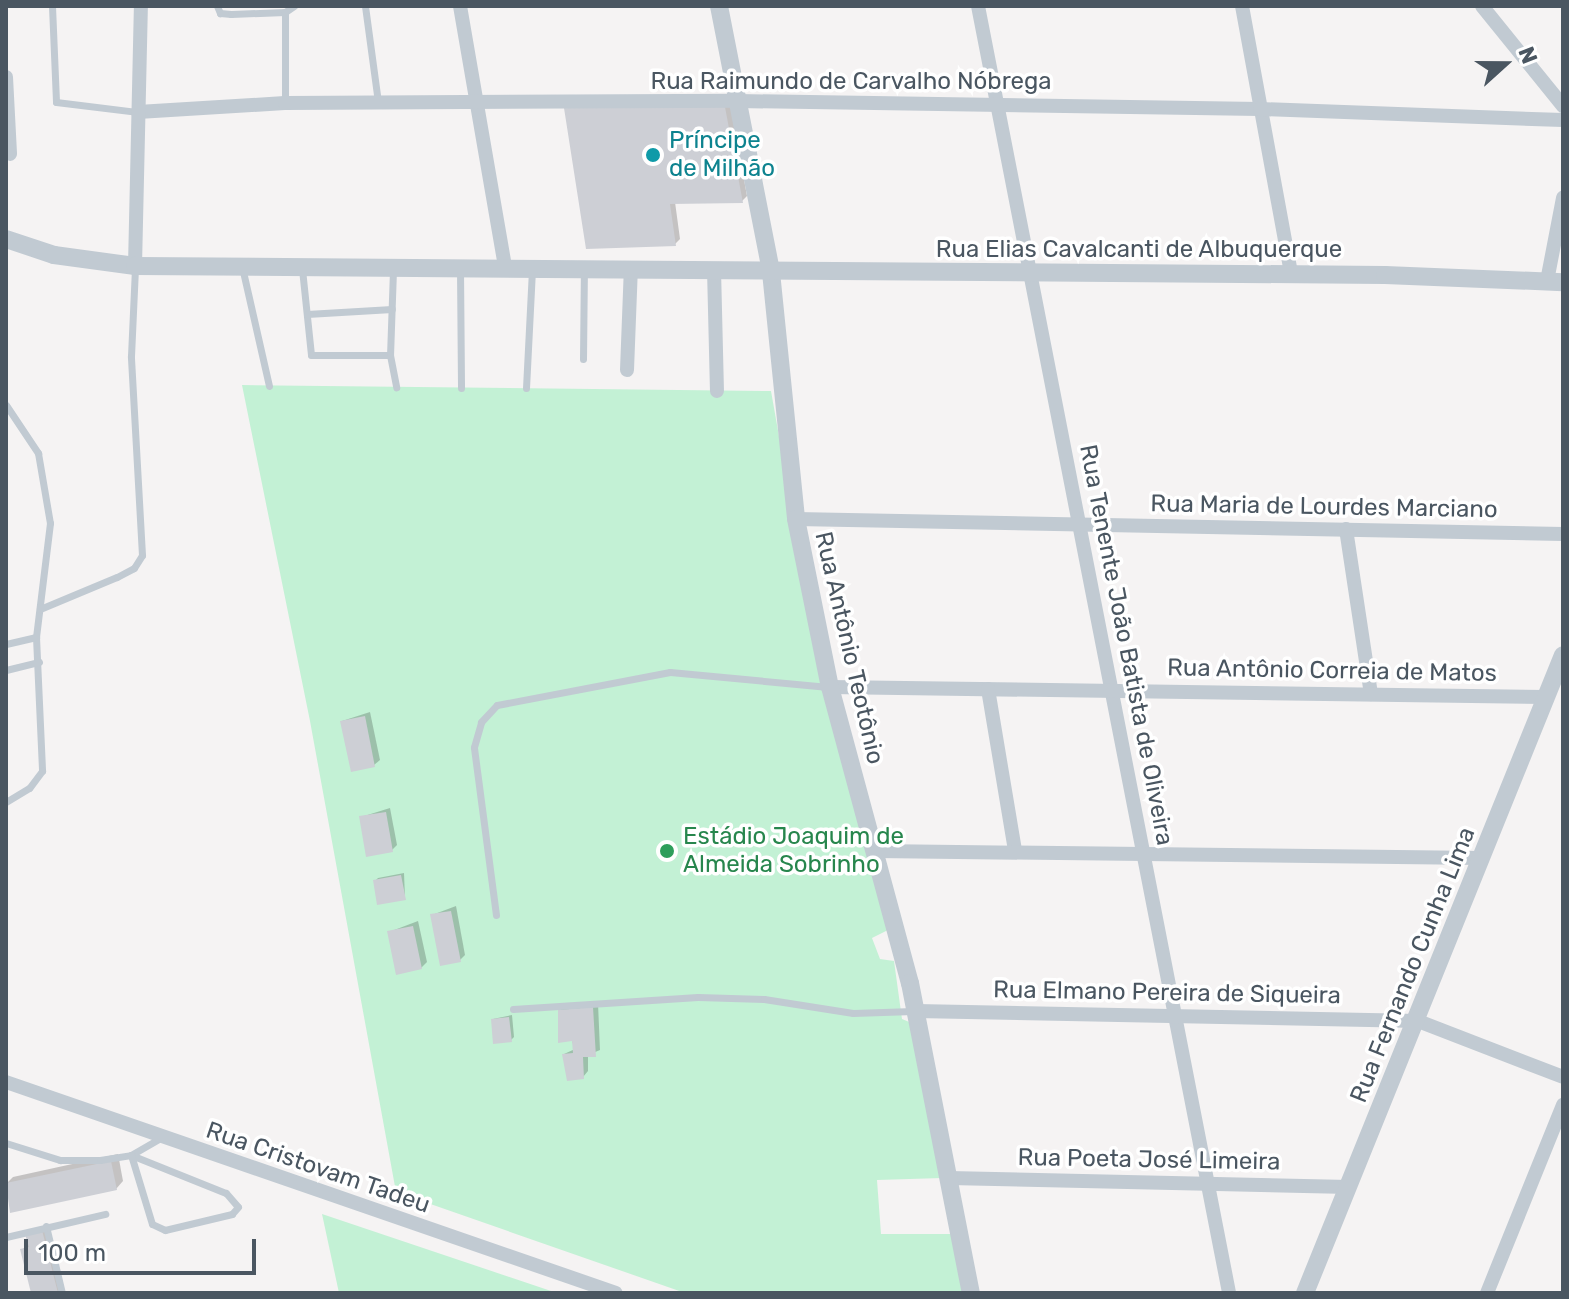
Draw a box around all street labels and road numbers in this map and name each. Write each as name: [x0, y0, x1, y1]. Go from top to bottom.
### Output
street label: Rua Raimundo de Carvalho Nóbrega: [650, 68, 1052, 96]
street label: Rua Elias Cavalcanti de Albuquerque: [935, 236, 1343, 264]
street label: Rua Tenente João Batista de Oliveira: [1073, 442, 1179, 848]
street label: Rua Maria de Lourdes Marciano: [1150, 490, 1498, 524]
street label: Rua Antônio Teotônio: [808, 528, 890, 768]
street label: Rua Antônio Correia de Matos: [1167, 654, 1497, 688]
street label: Rua Fernando Cunha Lima: [1344, 823, 1482, 1107]
street label: Rua Elmano Pereira de Siqueira: [993, 976, 1341, 1010]
street label: Rua Cristovam Tadeu: [202, 1116, 434, 1220]
street label: Rua Poeta José Limeira: [1017, 1143, 1281, 1177]

